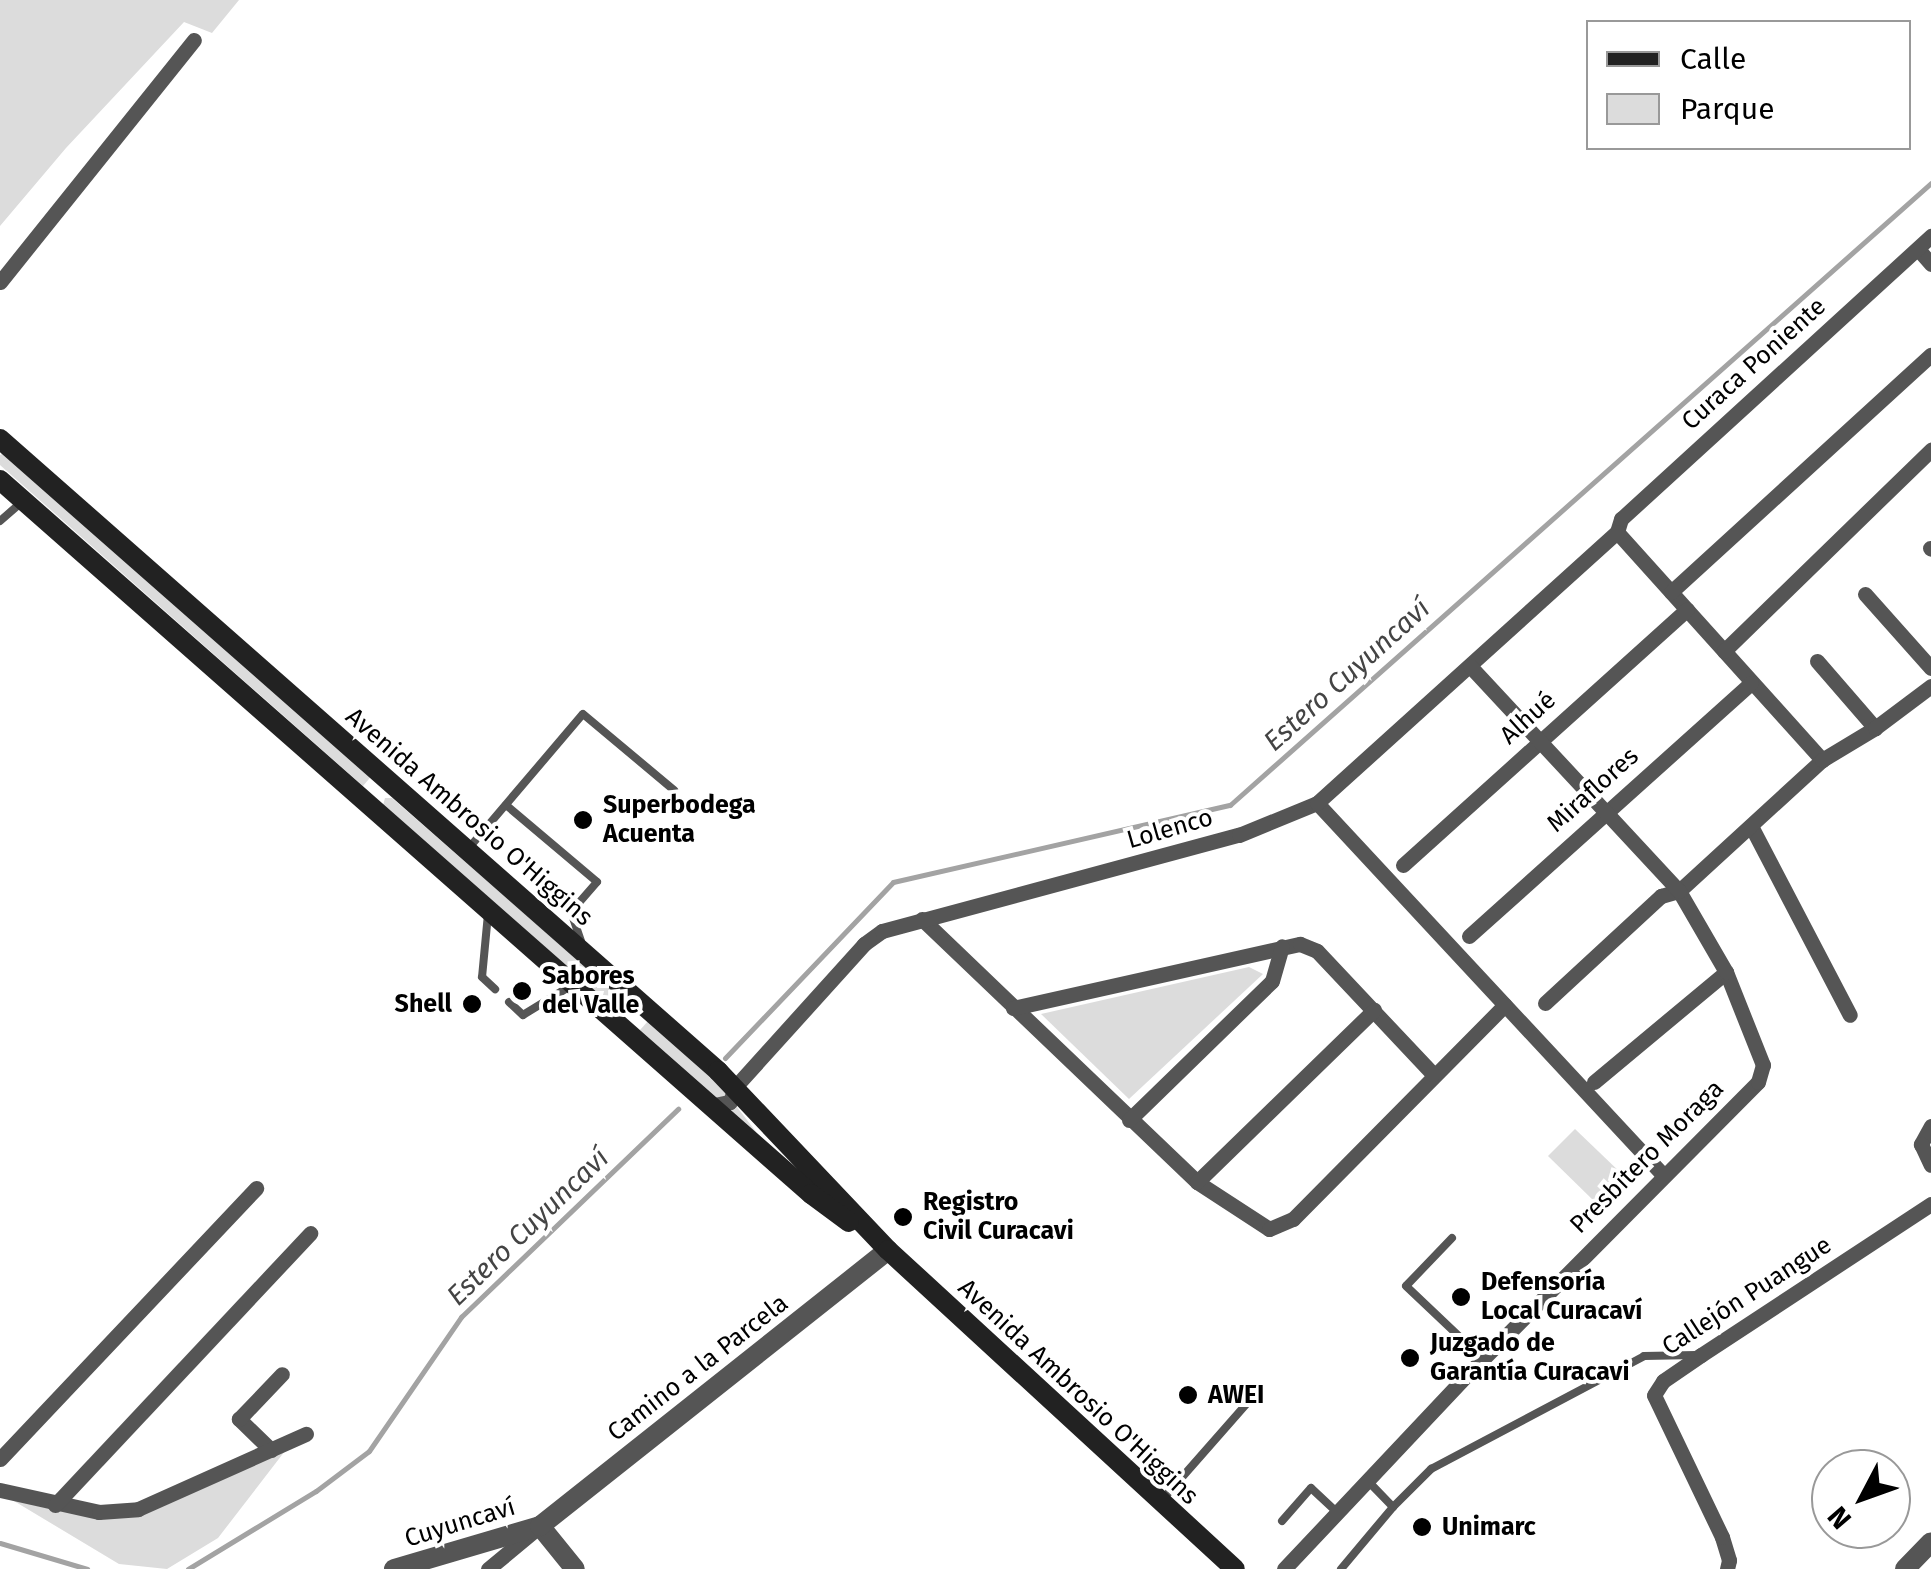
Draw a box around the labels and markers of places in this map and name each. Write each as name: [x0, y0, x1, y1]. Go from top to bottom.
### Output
place label: Superbodega Acuenta: [603, 791, 756, 850]
marker: Superbodega Acuenta: [572, 809, 594, 831]
place label: Sabores del Valle: [542, 962, 639, 1021]
marker: Sabores del Valle: [511, 980, 533, 1002]
place label: Shell: [395, 989, 452, 1019]
marker: Shell: [461, 993, 483, 1015]
place label: Registro Civil Curacavi: [923, 1188, 1074, 1247]
marker: Registro Civil Curacavi: [892, 1206, 914, 1228]
place label: Defensoría Local Curacaví: [1481, 1268, 1642, 1327]
marker: Defensoría Local Curacaví: [1450, 1286, 1472, 1308]
place label: Juzgado de Garantía Curacavi: [1430, 1329, 1629, 1388]
marker: Juzgado de Garantía Curacavi: [1399, 1347, 1421, 1369]
place label: AWEI: [1208, 1380, 1264, 1410]
marker: AWEI: [1177, 1384, 1199, 1406]
place label: Unimarc: [1442, 1512, 1536, 1542]
marker: Unimarc: [1411, 1516, 1433, 1538]

